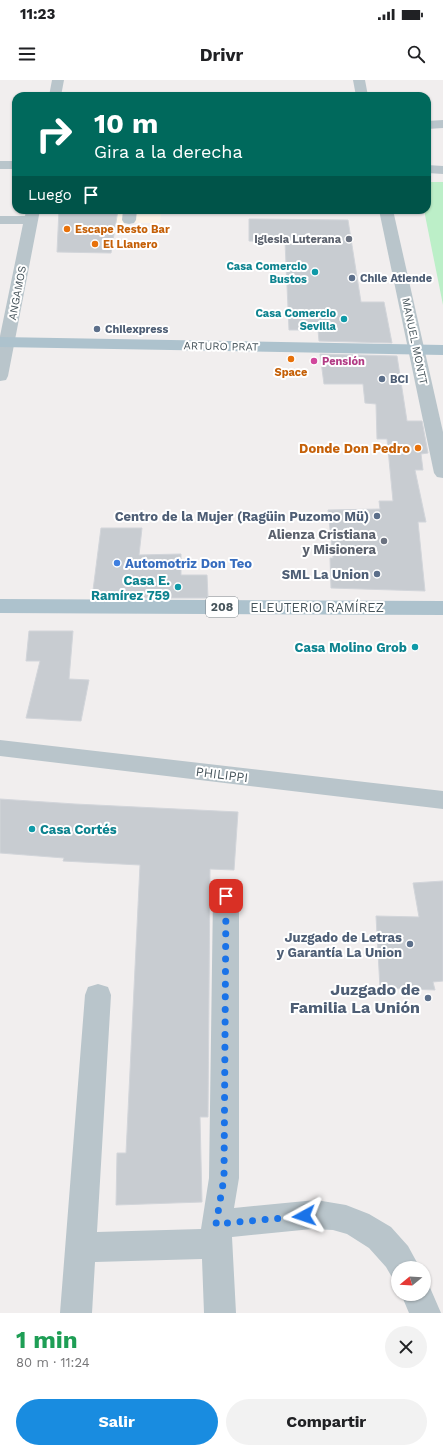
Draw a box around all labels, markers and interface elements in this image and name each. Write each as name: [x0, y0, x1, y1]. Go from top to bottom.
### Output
text: 11:23: [20, 5, 55, 23]
icon: menu: [16, 43, 38, 65]
icon: search: [405, 43, 427, 65]
text: Drivr: [200, 44, 243, 65]
text: 10 m: [94, 107, 158, 140]
icon: right: [28, 108, 80, 160]
text: Gira a la derecha: [94, 141, 243, 162]
icon: arrive: [80, 184, 102, 206]
text: Luego: [28, 186, 72, 204]
place label: Escape Resto Bar: [75, 223, 170, 236]
marker: Escape Resto Bar: [62, 224, 72, 234]
place label: Iglesia Luterana: [254, 233, 342, 246]
marker: Iglesia Luterana: [344, 234, 354, 244]
place label: El Llanero: [103, 238, 158, 251]
marker: El Llanero: [90, 239, 100, 249]
place label: Casa Comercio Bustos: [226, 260, 307, 286]
street label: ANGAMOS: [6, 265, 29, 321]
marker: Casa Comercio Bustos: [310, 267, 320, 277]
place label: Chile Atiende: [360, 272, 432, 285]
marker: Chile Atiende: [347, 273, 357, 283]
street label: MANUEL MONTT: [399, 296, 430, 386]
place label: Casa Comercio Sevilla: [255, 307, 337, 333]
marker: Casa Comercio Sevilla: [339, 314, 349, 324]
place label: Chilexpress: [105, 323, 168, 336]
marker: Chilexpress: [92, 324, 102, 334]
street label: ARTURO PRAT: [183, 339, 259, 354]
marker: Space: [286, 354, 296, 364]
place label: Pensión: [322, 355, 365, 368]
marker: Pensión: [309, 356, 319, 366]
place label: Space: [275, 366, 307, 379]
place label: BCI: [390, 373, 409, 386]
marker: BCI: [377, 374, 387, 384]
place label: Donde Don Pedro: [299, 441, 410, 456]
marker: Donde Don Pedro: [413, 443, 423, 453]
place label: Centro de la Mujer (Ragüin Puzomo Mü): [115, 509, 369, 524]
marker: Centro de la Mujer (Ragüin Puzomo Mü): [372, 511, 382, 521]
place label: Alienza Cristiana y Misionera: [268, 527, 376, 557]
marker: Alienza Cristiana y Misionera: [379, 536, 389, 546]
place label: Automotriz Don Teo: [125, 556, 252, 571]
marker: Automotriz Don Teo: [112, 558, 122, 568]
place label: SML La Union: [282, 567, 369, 582]
marker: SML La Union: [372, 569, 382, 579]
place label: Casa E. Ramírez 759: [91, 573, 170, 603]
marker: Casa E. Ramírez 759: [173, 582, 183, 592]
road number: 208: [206, 597, 238, 617]
street label: ELEUTERIO RAMÍREZ: [250, 599, 384, 615]
place label: Casa Molino Grob: [295, 640, 407, 655]
marker: Casa Molino Grob: [410, 642, 420, 652]
street label: PHILIPPI: [195, 764, 249, 785]
place label: Casa Cortés: [40, 822, 117, 837]
marker: Casa Cortés: [27, 824, 37, 834]
pin: [209, 879, 243, 913]
icon: arrive: [215, 885, 237, 907]
place label: Juzgado de Letras y Garantía La Union: [276, 930, 402, 960]
marker: Juzgado de Letras y Garantía La Union: [405, 939, 415, 949]
place label: Juzgado de Familia La Unión: [290, 980, 420, 1017]
marker: Juzgado de Familia La Unión: [423, 993, 433, 1003]
position arrow: [283, 1195, 325, 1237]
north arrow: [391, 1261, 431, 1301]
map controls: [391, 1261, 431, 1301]
text: 1 min: [16, 1326, 78, 1354]
button: close: [385, 1326, 427, 1368]
text: 80 m · 11:24: [16, 1355, 90, 1370]
button: Salir: [16, 1399, 218, 1445]
button: Compartir: [226, 1399, 427, 1445]

